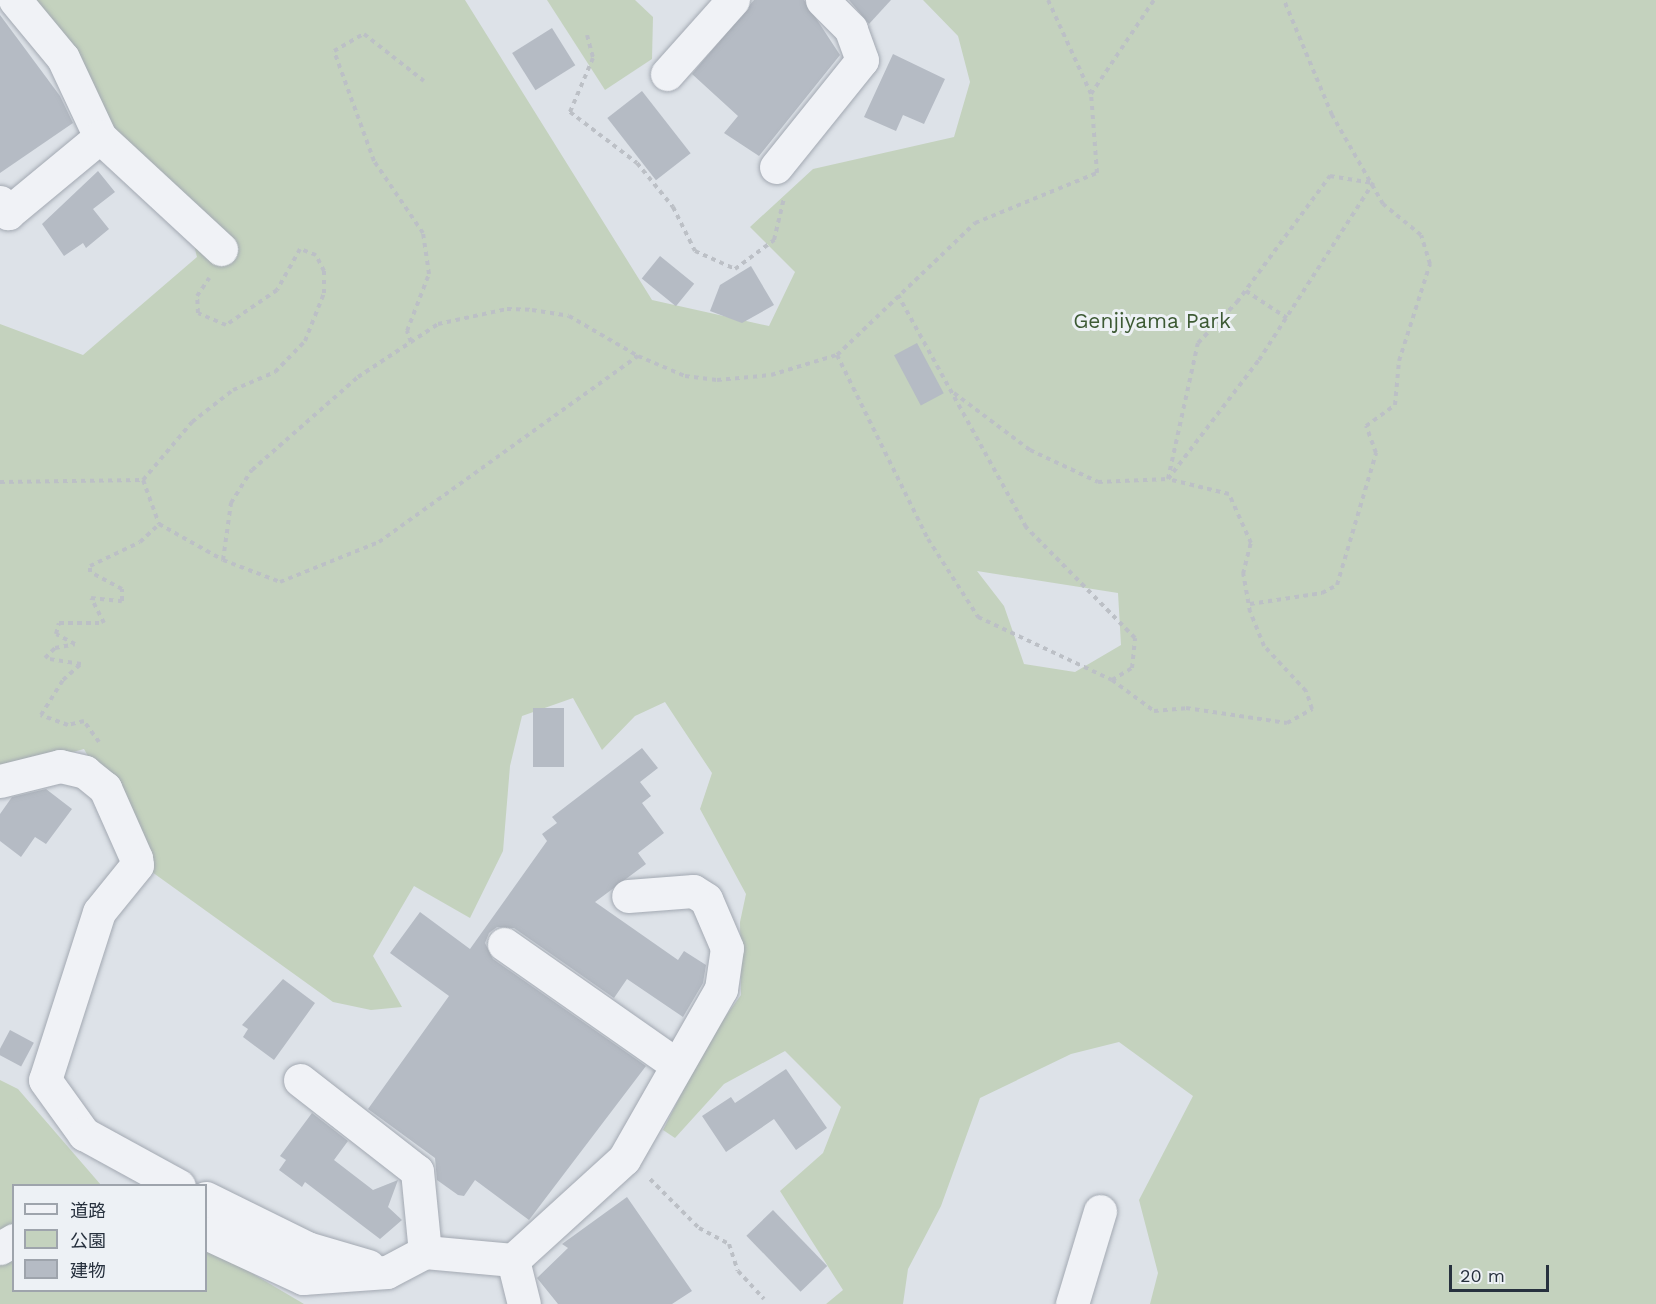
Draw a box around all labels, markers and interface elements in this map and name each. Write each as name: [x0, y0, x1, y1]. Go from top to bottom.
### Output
park label: Genjiyama Park: [1073, 308, 1231, 334]
legend: [12, 1184, 207, 1292]
text: 道路: [70, 1200, 106, 1221]
text: 公園: [70, 1230, 106, 1251]
scale bar: [1452, 1253, 1552, 1291]
text: 建物: [70, 1260, 106, 1281]
text: 20 m: [1460, 1265, 1505, 1286]

